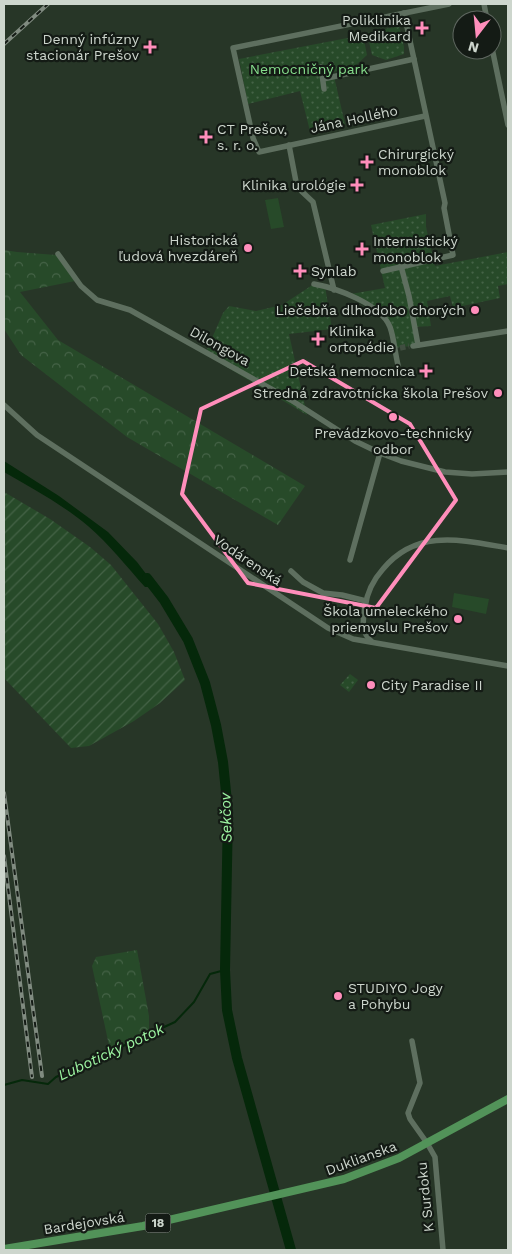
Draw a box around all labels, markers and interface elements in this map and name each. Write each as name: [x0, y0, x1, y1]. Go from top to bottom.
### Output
north arrow: [452, 10, 502, 60]
place label: Poliklinika Medikard: [342, 12, 411, 44]
marker: Poliklinika Medikard: [415, 21, 429, 35]
place label: Denný infúzny stacionár Prešov: [26, 31, 140, 63]
text: N: [466, 38, 481, 57]
marker: Denný infúzny stacionár Prešov: [143, 40, 157, 54]
park label: Nemocničný park: [250, 61, 368, 77]
street label: Jána Hollého: [309, 102, 399, 136]
place label: CT Prešov, s. r. o.: [217, 121, 287, 153]
marker: CT Prešov, s. r. o.: [199, 130, 213, 144]
place label: Chirurgický monoblok: [378, 146, 455, 178]
marker: Chirurgický monoblok: [360, 155, 374, 169]
place label: Klinika urológie: [242, 177, 346, 193]
marker: Klinika urológie: [350, 178, 364, 192]
place label: Historická ľudová hvezdáreň: [118, 232, 238, 264]
place label: Internistický monoblok: [373, 233, 458, 265]
marker: Historická ľudová hvezdáreň: [242, 242, 254, 254]
marker: Internistický monoblok: [355, 242, 369, 256]
place label: Synlab: [311, 263, 357, 279]
marker: Synlab: [293, 264, 307, 278]
place label: Liečebňa dlhodobo chorých: [275, 302, 465, 318]
marker: Liečebňa dlhodobo chorých: [469, 304, 481, 316]
street label: Dilongova: [187, 323, 253, 369]
place label: Klinika ortopédie: [329, 323, 394, 355]
marker: Klinika ortopédie: [311, 332, 325, 346]
place label: Detská nemocnica: [289, 363, 415, 379]
marker: Detská nemocnica: [419, 364, 433, 378]
place label: Stredná zdravotnícka škola Prešov: [253, 385, 489, 401]
marker: Stredná zdravotnícka škola Prešov: [492, 387, 504, 399]
marker: Prevádzkovo‑technický odbor: [387, 411, 399, 423]
place label: Prevádzkovo‑technický odbor: [314, 425, 473, 457]
street label: Vodárenská: [211, 531, 285, 589]
place label: Škola umeleckého priemyslu Prešov: [323, 603, 449, 635]
marker: Škola umeleckého priemyslu Prešov: [452, 613, 464, 625]
place label: City Paradise II: [381, 677, 483, 693]
marker: City Paradise II: [365, 679, 377, 691]
water label: Sekčov: [216, 791, 236, 843]
place label: STUDIYO Jogy a Pohybu: [348, 980, 443, 1012]
marker: STUDIYO Jogy a Pohybu: [332, 990, 344, 1002]
water label: Ľubotický potok: [55, 1019, 168, 1084]
street label: Duklianska: [323, 1138, 399, 1178]
street label: K Surdoku: [413, 1161, 437, 1233]
street label: Bardejovská: [42, 1209, 126, 1237]
road number: 18: [146, 1214, 170, 1232]

